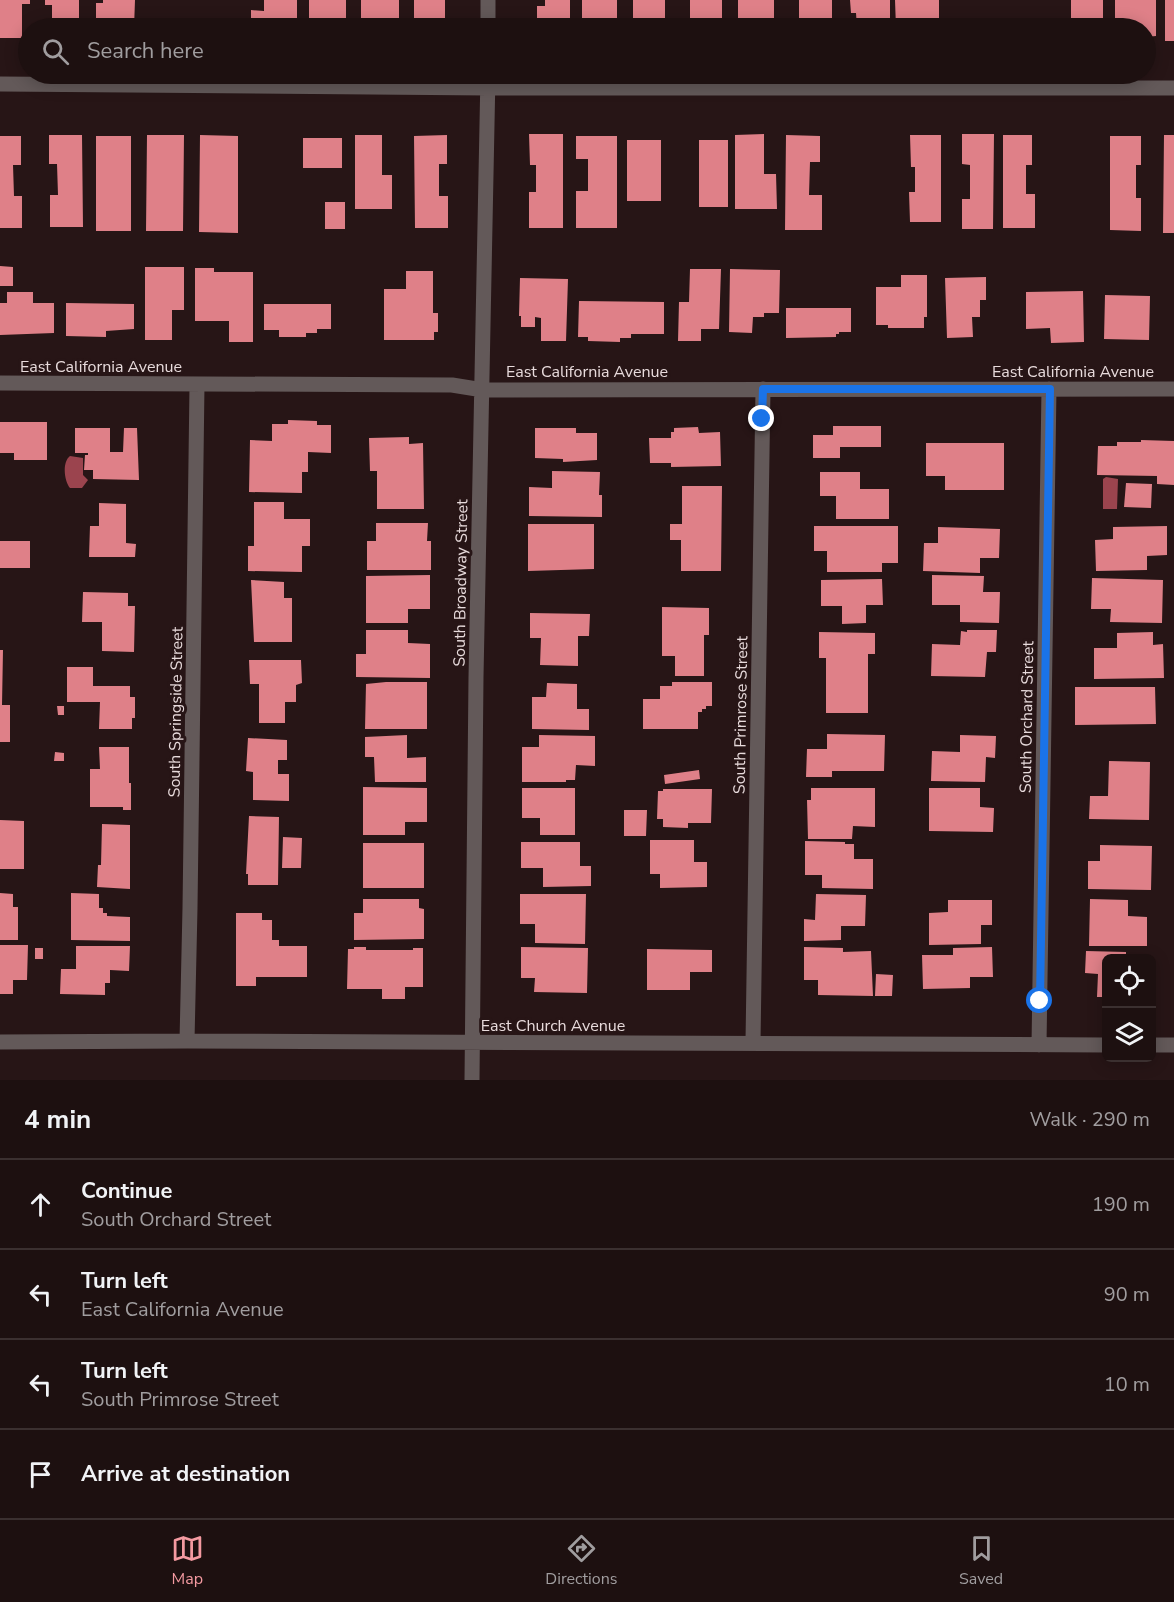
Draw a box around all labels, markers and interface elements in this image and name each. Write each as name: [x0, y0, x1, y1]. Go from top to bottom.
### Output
search box: [18, 18, 1156, 84]
icon: search: [39, 35, 72, 68]
text: Search here: [87, 36, 204, 66]
street label: East California Avenue: [20, 356, 182, 378]
street label: East California Avenue: [506, 361, 668, 383]
street label: East California Avenue: [992, 361, 1154, 383]
route end: [748, 405, 774, 431]
street label: South Broadway Street: [449, 499, 473, 667]
street label: South Springside Street: [164, 626, 188, 798]
street label: South Primrose Street: [729, 635, 753, 794]
street label: South Orchard Street: [1015, 640, 1039, 793]
map controls: [1102, 954, 1156, 1062]
button: locate: [1102, 954, 1156, 1008]
route start: [1026, 987, 1052, 1013]
button: layers: [1102, 1008, 1156, 1062]
street label: East Church Avenue: [481, 1015, 625, 1037]
text: 4 min: [24, 1102, 91, 1137]
text: Walk · 290 m: [1030, 1106, 1150, 1133]
text: Continue: [81, 1176, 172, 1206]
icon: ahead: [24, 1188, 57, 1221]
text: 190 m: [1092, 1191, 1150, 1218]
text: South Orchard Street: [81, 1206, 271, 1233]
text: Turn left: [81, 1266, 168, 1296]
icon: left: [24, 1278, 57, 1311]
text: 90 m: [1104, 1281, 1150, 1308]
text: East California Avenue: [81, 1296, 284, 1323]
text: Turn left: [81, 1356, 168, 1386]
icon: left: [24, 1368, 57, 1401]
text: 10 m: [1104, 1371, 1150, 1398]
text: South Primrose Street: [81, 1386, 279, 1413]
icon: arrive: [24, 1458, 57, 1491]
text: Arrive at destination: [81, 1459, 290, 1489]
tab: Map: [171, 1532, 204, 1590]
tab: Directions: [545, 1532, 617, 1590]
tab: Saved: [959, 1532, 1003, 1590]

